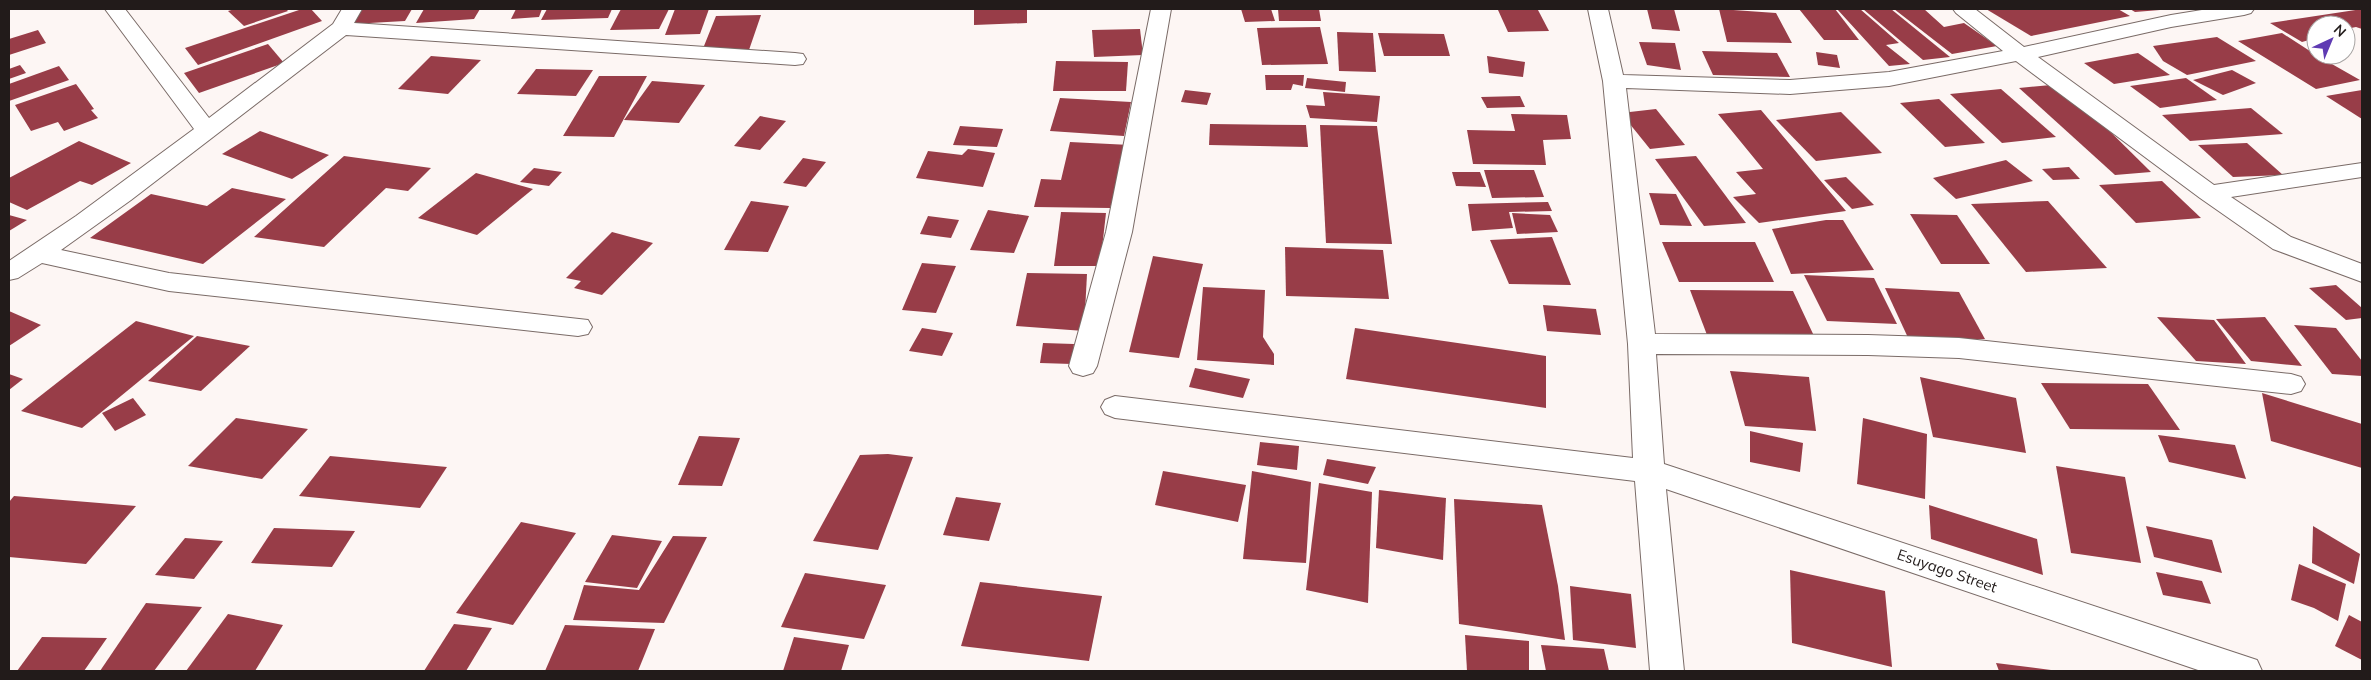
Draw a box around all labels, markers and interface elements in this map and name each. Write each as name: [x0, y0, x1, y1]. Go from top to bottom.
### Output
north arrow: [2306, 15, 2356, 65]
text: N: [2330, 21, 2350, 41]
street label: Esuyago Street: [1895, 545, 2000, 597]

